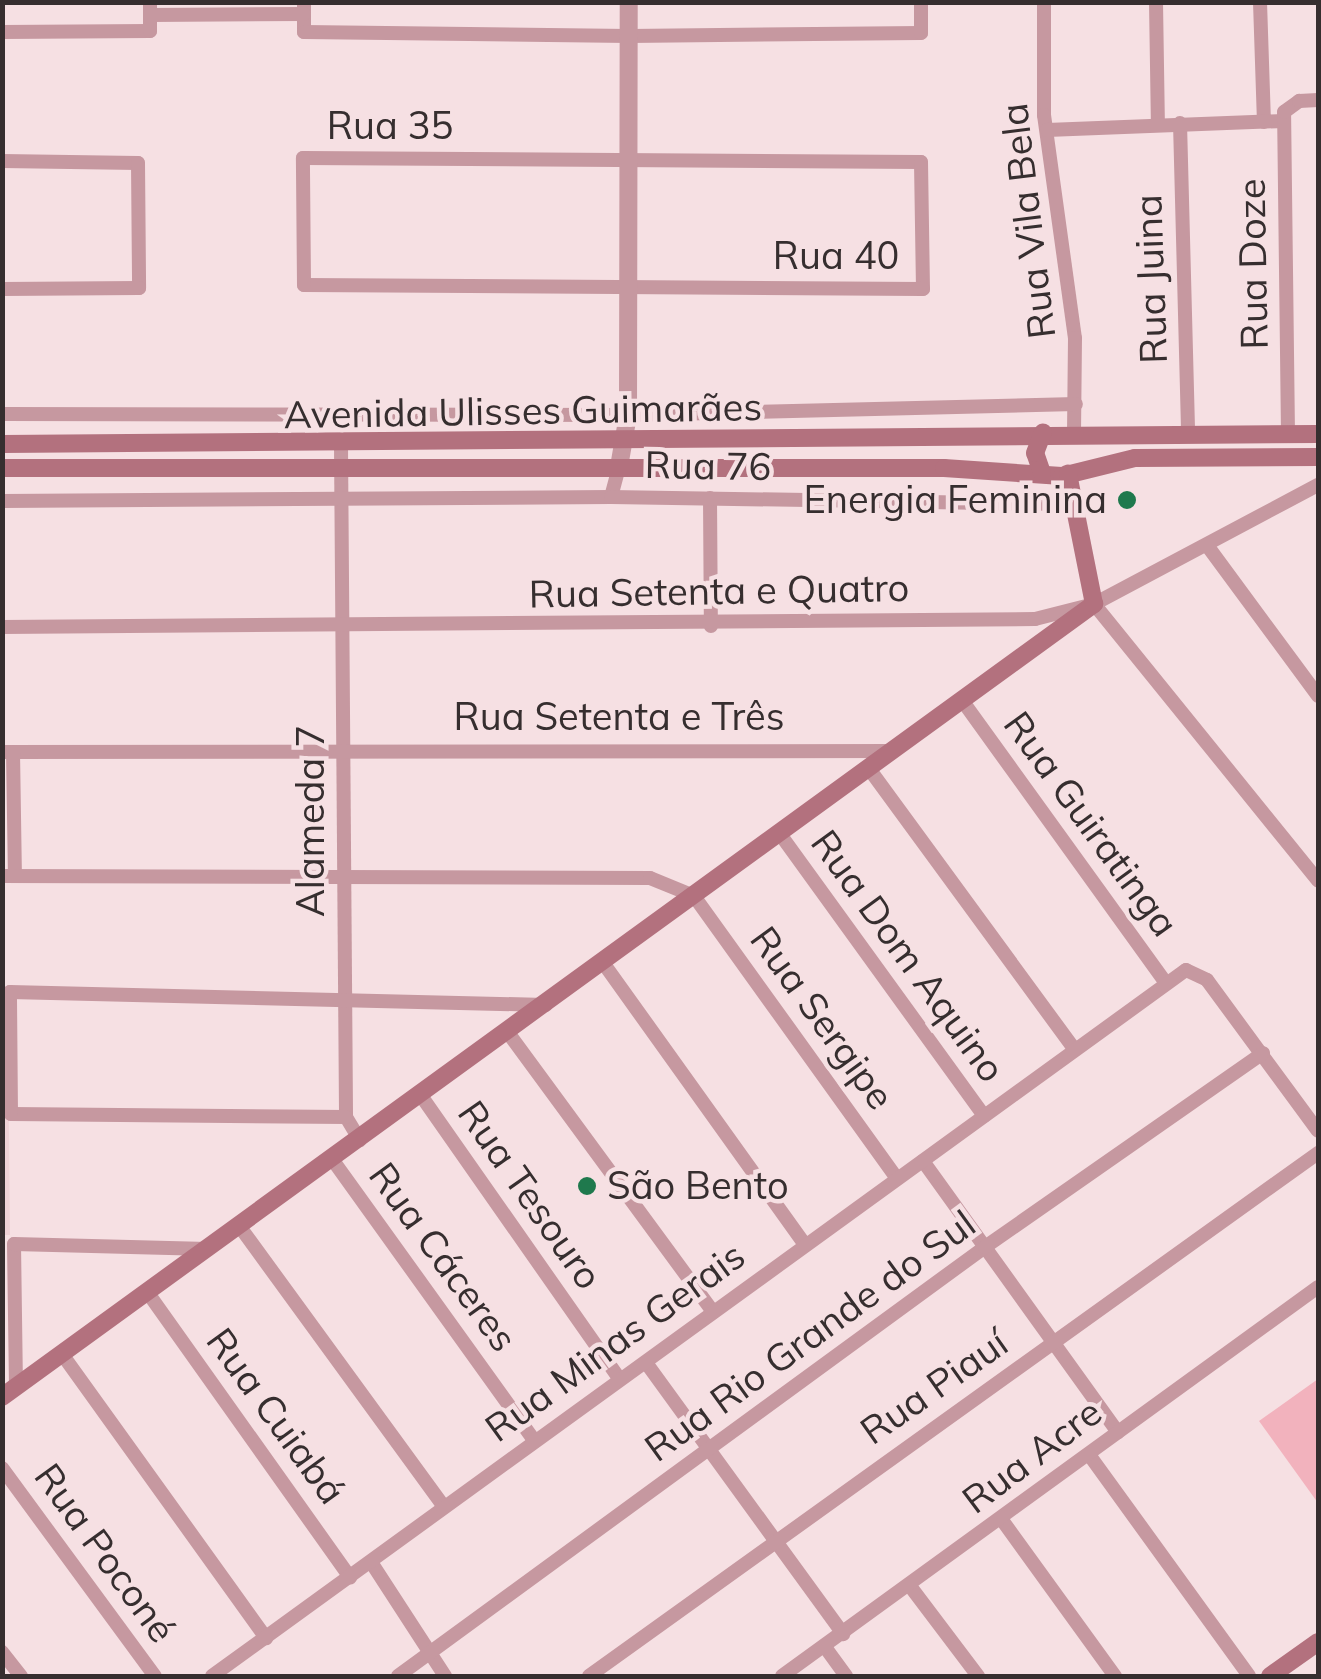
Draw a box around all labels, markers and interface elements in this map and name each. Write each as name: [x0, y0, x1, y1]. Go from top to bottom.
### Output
street label: Rua Vila Bela: [991, 101, 1065, 341]
street label: Rua 35: [327, 103, 453, 149]
street label: Rua Doze: [1229, 178, 1277, 350]
street label: Rua Juina: [1125, 194, 1177, 364]
street label: Rua 40: [773, 233, 899, 279]
street label: Avenida Ulisses Guimarães: [283, 384, 763, 438]
street label: Rua 76: [644, 442, 772, 490]
place label: Energia Feminina: [803, 477, 1107, 523]
marker: Energia Feminina: [1116, 489, 1138, 511]
street label: Rua Setenta e Quatro: [528, 565, 910, 617]
street label: Rua Setenta e Três: [453, 694, 785, 740]
street label: Rua Guiratinga: [994, 703, 1188, 945]
street label: Alameda 7: [288, 725, 334, 917]
street label: Rua Dom Aquino: [801, 821, 1015, 1091]
street label: Rua Sergipe: [741, 918, 903, 1118]
street label: Rua Tesouro: [448, 1092, 612, 1298]
street label: Rua Cáceres: [359, 1154, 527, 1360]
place label: São Bento: [607, 1163, 789, 1209]
marker: São Bento: [576, 1175, 598, 1197]
street label: Rua Rio Grande do Sul: [636, 1201, 984, 1471]
street label: Rua Minas Gerais: [477, 1233, 753, 1451]
street label: Rua Cuiabá: [197, 1319, 355, 1513]
street label: Rua Piauí: [852, 1320, 1016, 1454]
street label: Rua Acre: [954, 1389, 1110, 1523]
street label: Rua Poconé: [25, 1455, 185, 1651]

